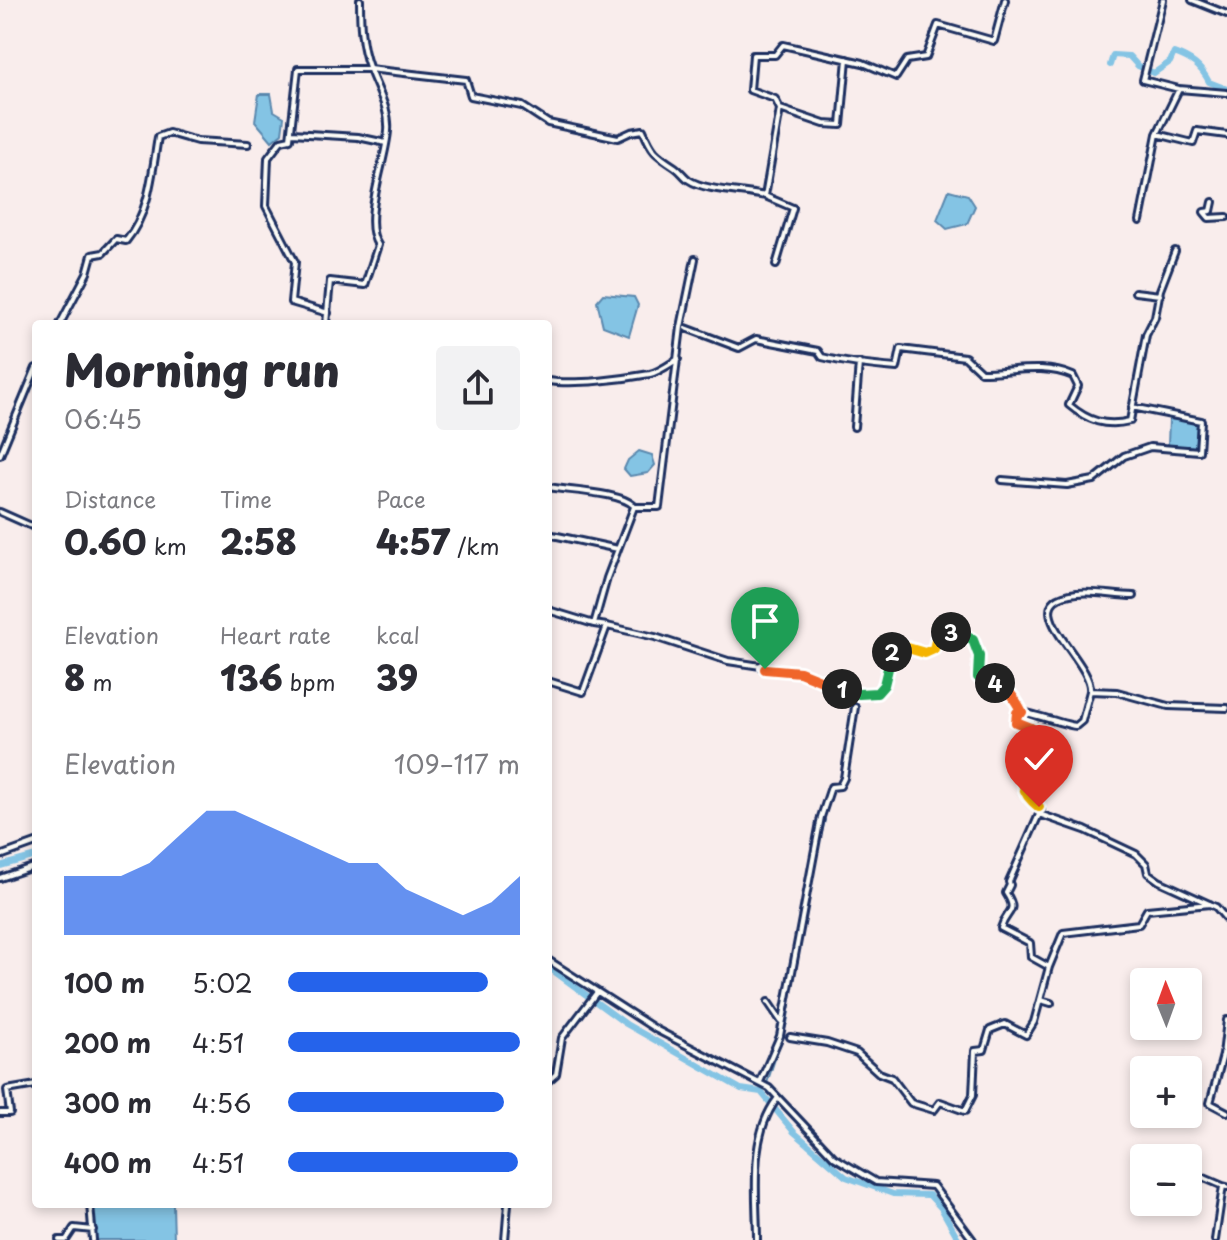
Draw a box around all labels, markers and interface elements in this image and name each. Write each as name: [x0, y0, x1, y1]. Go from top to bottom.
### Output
text: Morning run: [64, 336, 340, 402]
button: share: [436, 346, 520, 430]
text: 06:45: [64, 399, 142, 438]
text: Distance: [64, 482, 156, 515]
text: Time: [220, 482, 272, 515]
text: Pace: [376, 482, 426, 515]
text: 0.60: [64, 515, 146, 567]
text: 2:58: [220, 515, 297, 567]
text: 4:57: [376, 515, 450, 567]
text: km: [146, 529, 187, 562]
text: /km: [450, 529, 499, 562]
pin: [731, 587, 799, 669]
icon: arrive: [743, 599, 787, 643]
pin: 3: [931, 612, 971, 652]
text: 3: [944, 615, 958, 648]
text: Elevation: [64, 618, 159, 651]
text: Heart rate: [220, 618, 331, 651]
text: kcal: [376, 618, 420, 651]
pin: 2: [872, 632, 912, 672]
text: 2: [884, 635, 900, 668]
text: 8: [64, 651, 85, 703]
text: 136: [220, 651, 283, 703]
text: 39: [376, 651, 418, 703]
pin: 4: [975, 663, 1015, 703]
text: m: [85, 665, 112, 698]
text: bpm: [283, 665, 335, 698]
text: 4: [988, 666, 1002, 699]
pin: 1: [822, 669, 862, 709]
text: 1: [837, 672, 847, 705]
pin: [1005, 725, 1073, 807]
icon: check: [1017, 737, 1061, 781]
text: Elevation: [64, 744, 176, 783]
text: 109–117 m: [394, 744, 520, 783]
text: 100 m: [64, 963, 145, 1002]
text: 5:02: [192, 963, 253, 1002]
north arrow: [1130, 968, 1202, 1040]
map controls: [1130, 968, 1202, 1216]
text: 200 m: [64, 1023, 151, 1062]
text: 4:51: [192, 1023, 244, 1062]
button: +: [1130, 1056, 1202, 1128]
text: 300 m: [64, 1083, 152, 1122]
text: 4:56: [192, 1083, 251, 1122]
text: 400 m: [64, 1143, 152, 1182]
text: 4:51: [192, 1143, 244, 1182]
button: −: [1130, 1144, 1202, 1216]

